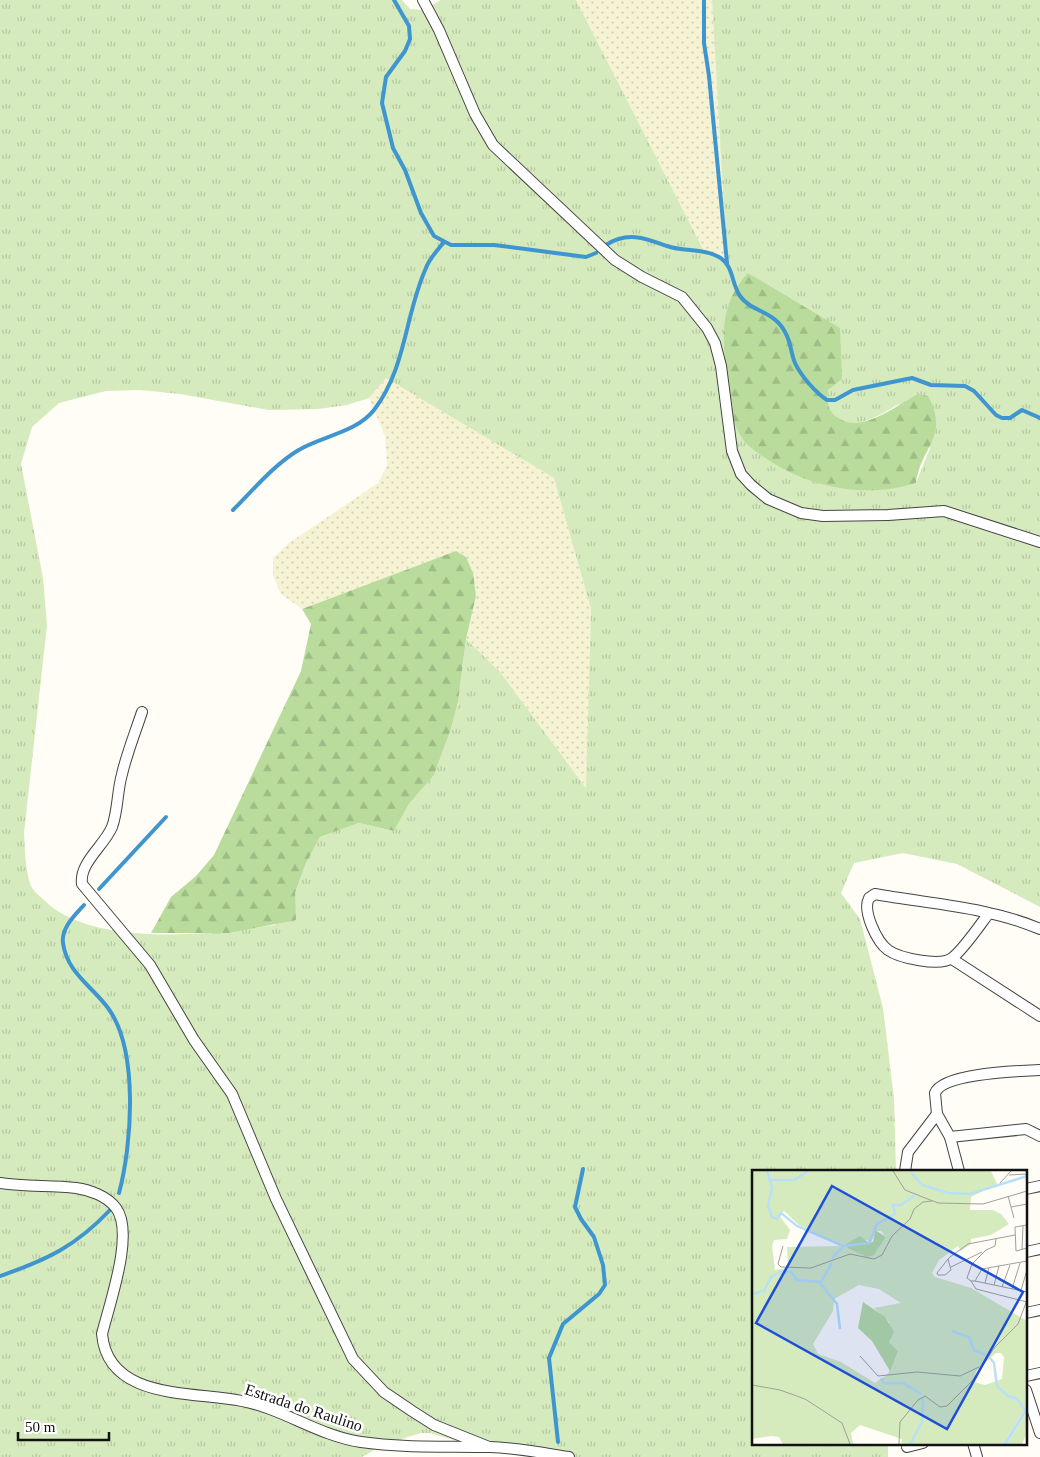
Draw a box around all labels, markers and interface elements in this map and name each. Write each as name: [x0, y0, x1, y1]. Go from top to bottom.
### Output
inset map: [752, 1170, 1028, 1444]
street label: Estrada do Raulino: [243, 1380, 365, 1435]
scale bar: [18, 1410, 109, 1442]
text: 50 m: [25, 1419, 56, 1435]

